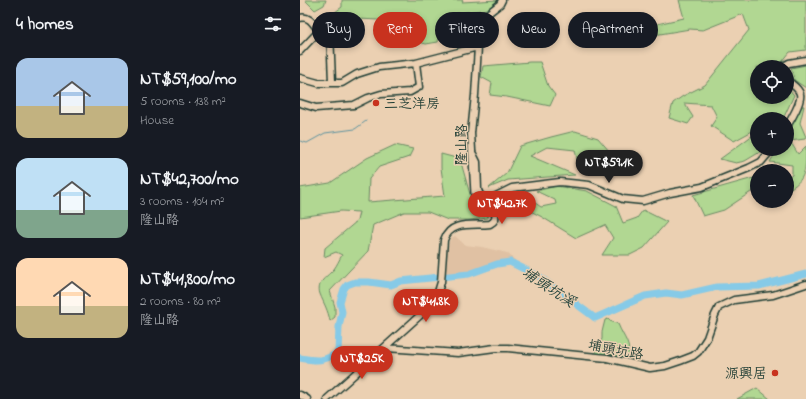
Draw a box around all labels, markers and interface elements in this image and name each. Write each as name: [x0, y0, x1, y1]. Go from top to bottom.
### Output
text: 4 homes: [16, 12, 74, 37]
chip: Buy: [312, 12, 365, 48]
chip: Rent: [373, 12, 427, 48]
chip: Filters: [435, 12, 499, 48]
chip: New: [507, 12, 560, 48]
chip: Apartment: [568, 12, 658, 48]
icon: filters: [262, 13, 284, 35]
map controls: [750, 60, 794, 208]
button: locate: [750, 60, 794, 104]
text: NT$59,100/mo: [140, 67, 237, 92]
icon: home: [48, 74, 96, 122]
text: 5 rooms · 138 m²: [140, 92, 226, 111]
place label: 三芝洋房: [384, 94, 440, 115]
marker: 三芝洋房: [371, 98, 381, 108]
text: House: [140, 111, 174, 130]
button: +: [750, 112, 794, 156]
street label: 隆山路: [452, 124, 473, 166]
pin: NT$59.1K: [568, 150, 650, 184]
text: NT$59.1K: [585, 153, 633, 172]
button: −: [750, 164, 794, 208]
text: NT$42,700/mo: [140, 167, 239, 192]
icon: home: [48, 174, 96, 222]
pin: NT$42.7K: [461, 191, 543, 225]
text: 3 rooms · 104 m²: [140, 192, 224, 211]
text: NT$42.7K: [477, 194, 527, 213]
text: 隆山路: [140, 211, 179, 230]
water label: 埔頭坑溪: [517, 262, 580, 314]
text: NT$41,800/mo: [140, 267, 235, 292]
icon: home: [48, 274, 96, 322]
pin: NT$41.8K: [385, 289, 467, 323]
text: 2 rooms · 80 m²: [140, 292, 221, 311]
text: NT$41.8K: [402, 292, 450, 311]
text: 隆山路: [140, 311, 179, 330]
street label: 埔頭坑路: [586, 335, 645, 366]
pin: NT$25K: [329, 346, 395, 380]
text: NT$25K: [340, 349, 384, 368]
place label: 源興居: [725, 364, 767, 385]
marker: 源興居: [770, 368, 780, 378]

